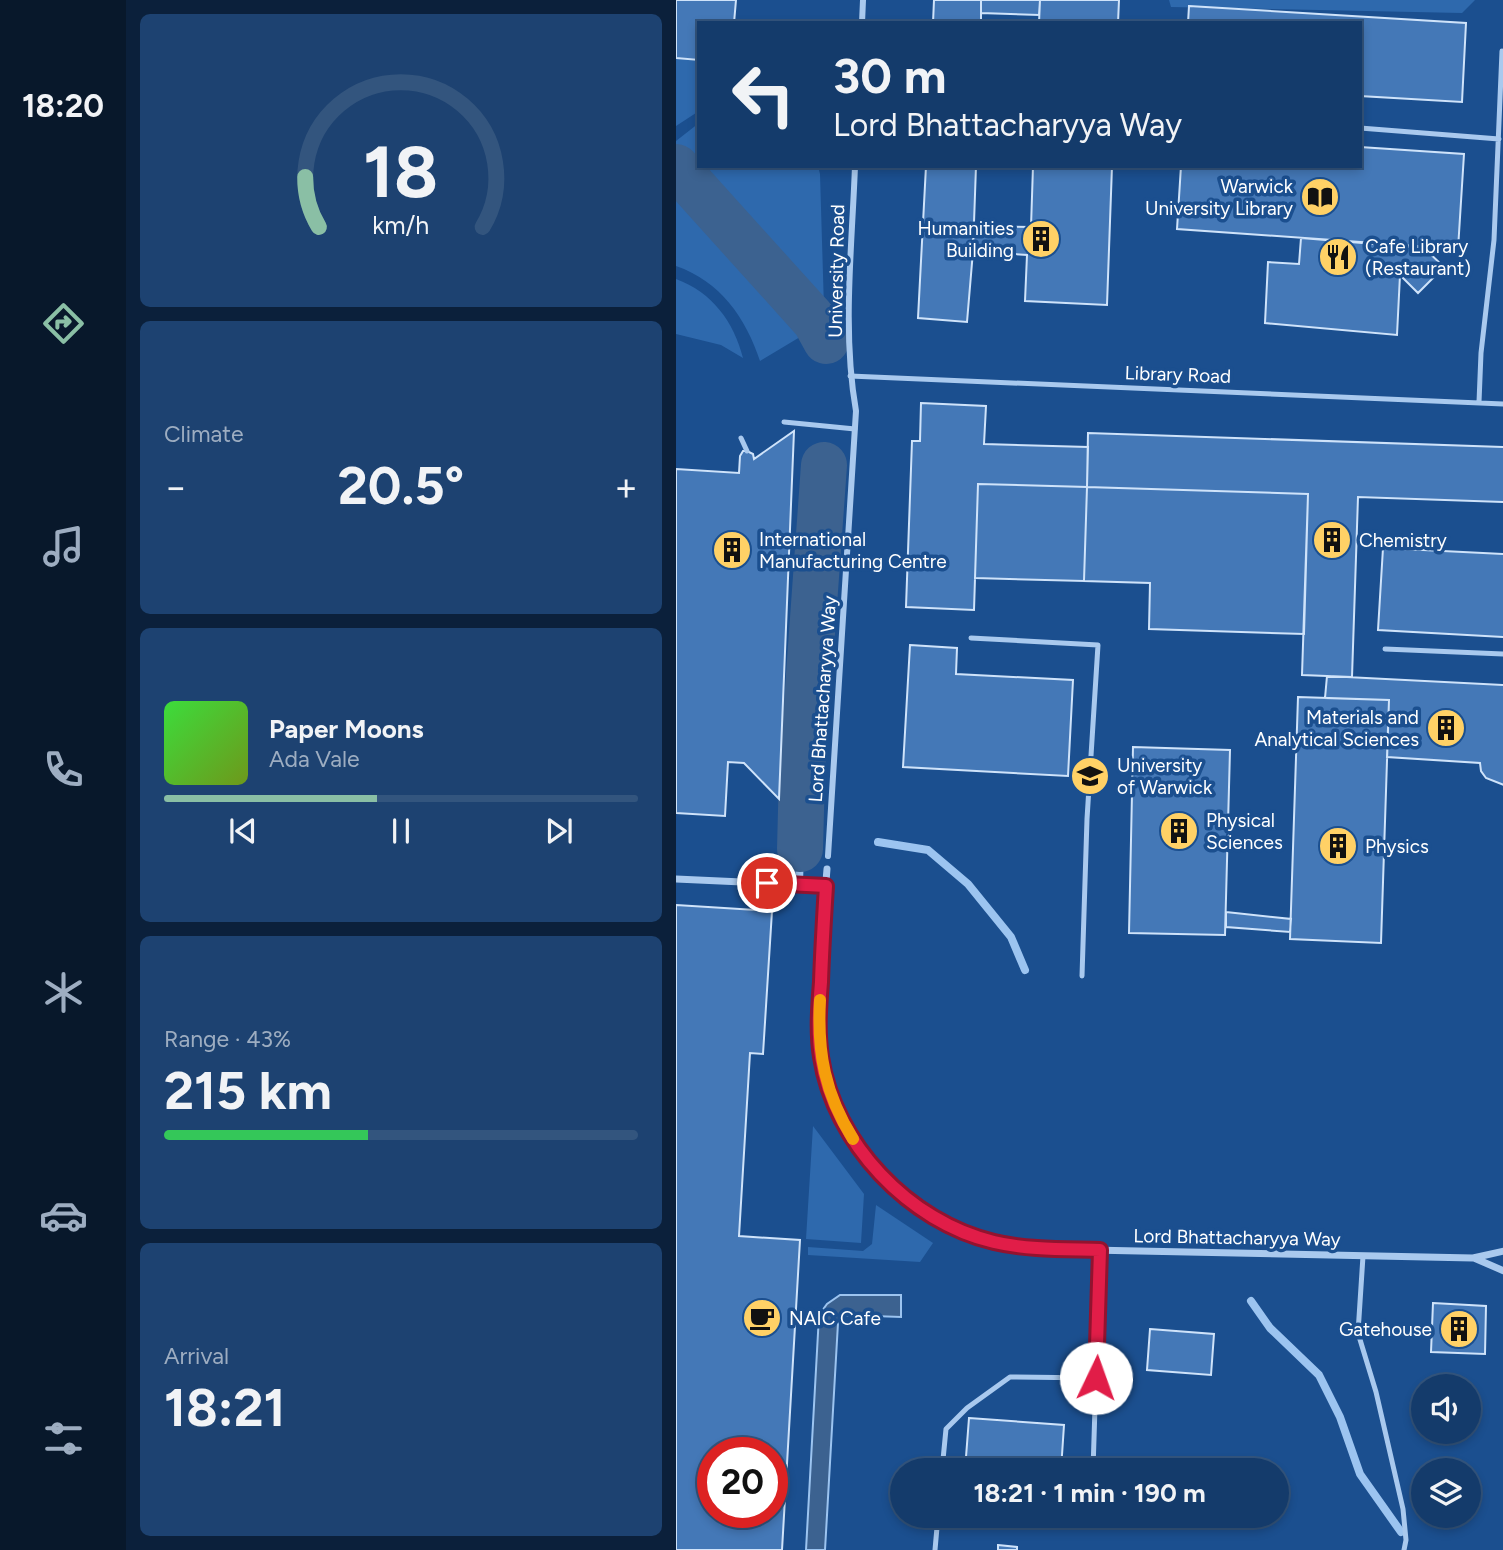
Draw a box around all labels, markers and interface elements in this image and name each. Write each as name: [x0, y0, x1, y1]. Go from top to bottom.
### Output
text: 30 m: [833, 46, 946, 105]
icon: left: [718, 49, 809, 140]
text: 18:20: [22, 87, 104, 125]
text: Lord Bhattacharyya Way: [833, 106, 1182, 144]
text: 18: [363, 128, 439, 215]
place label: Warwick University Library: [1145, 175, 1294, 220]
library icon: Warwick University Library: [1299, 176, 1341, 218]
street label: University Road: [824, 204, 849, 338]
text: km/h: [372, 209, 430, 239]
place label: Humanities Building: [917, 217, 1014, 262]
building icon: Humanities Building: [1020, 218, 1062, 260]
place label: Cafe Library (Restaurant): [1365, 235, 1471, 280]
restaurant icon: Cafe Library (Restaurant): [1317, 236, 1359, 278]
icon: directions: [39, 299, 88, 348]
street label: Library Road: [1124, 361, 1232, 388]
text: Climate: [164, 420, 243, 448]
text: 20.5°: [338, 455, 464, 517]
text: −: [164, 464, 188, 510]
text: +: [614, 464, 638, 510]
building icon: Chemistry: [1311, 519, 1353, 561]
icon: music: [39, 522, 88, 571]
place label: International Manufacturing Centre: [759, 528, 947, 573]
building icon: International Manufacturing Centre: [711, 529, 753, 571]
place label: Chemistry: [1359, 529, 1447, 552]
street label: Lord Bhattacharyya Way: [804, 595, 841, 803]
place label: Materials and Analytical Sciences: [1254, 706, 1419, 751]
building icon: Materials and Analytical Sciences: [1425, 707, 1467, 749]
text: Paper Moons: [269, 713, 424, 745]
icon: phone: [39, 745, 88, 794]
text: Ada Vale: [269, 745, 360, 773]
place label: University of Warwick: [1117, 754, 1213, 799]
school or university icon: University of Warwick: [1069, 755, 1111, 797]
place label: Physical Sciences: [1206, 809, 1283, 854]
building icon: Physical Sciences: [1158, 810, 1200, 852]
icon: previous: [224, 812, 262, 850]
icon: pause: [382, 812, 420, 850]
icon: next: [540, 812, 578, 850]
building icon: Physics: [1317, 825, 1359, 867]
place label: Physics: [1365, 835, 1429, 858]
pin: [737, 853, 797, 913]
icon: arrive: [748, 864, 786, 902]
icon: climate: [39, 968, 88, 1017]
text: Range · 43%: [164, 1025, 291, 1053]
text: 215 km: [164, 1060, 332, 1122]
icon: car: [39, 1191, 88, 1240]
street label: Lord Bhattacharyya Way: [1133, 1224, 1341, 1251]
cafe icon: NAIC Cafe: [741, 1297, 783, 1339]
place label: NAIC Cafe: [789, 1307, 881, 1330]
building icon: Gatehouse: [1438, 1308, 1480, 1350]
place label: Gatehouse: [1339, 1318, 1432, 1341]
position arrow: [1059, 1341, 1133, 1415]
text: Arrival: [164, 1342, 229, 1370]
map controls: [1411, 1374, 1481, 1528]
button: sound: [1411, 1374, 1481, 1444]
text: 18:21: [164, 1377, 285, 1439]
icon: filters: [39, 1414, 88, 1463]
speed limit sign: 20: [697, 1437, 788, 1528]
button: layers: [1411, 1458, 1481, 1528]
text: 18:21 · 1 min · 190 m: [973, 1477, 1206, 1509]

